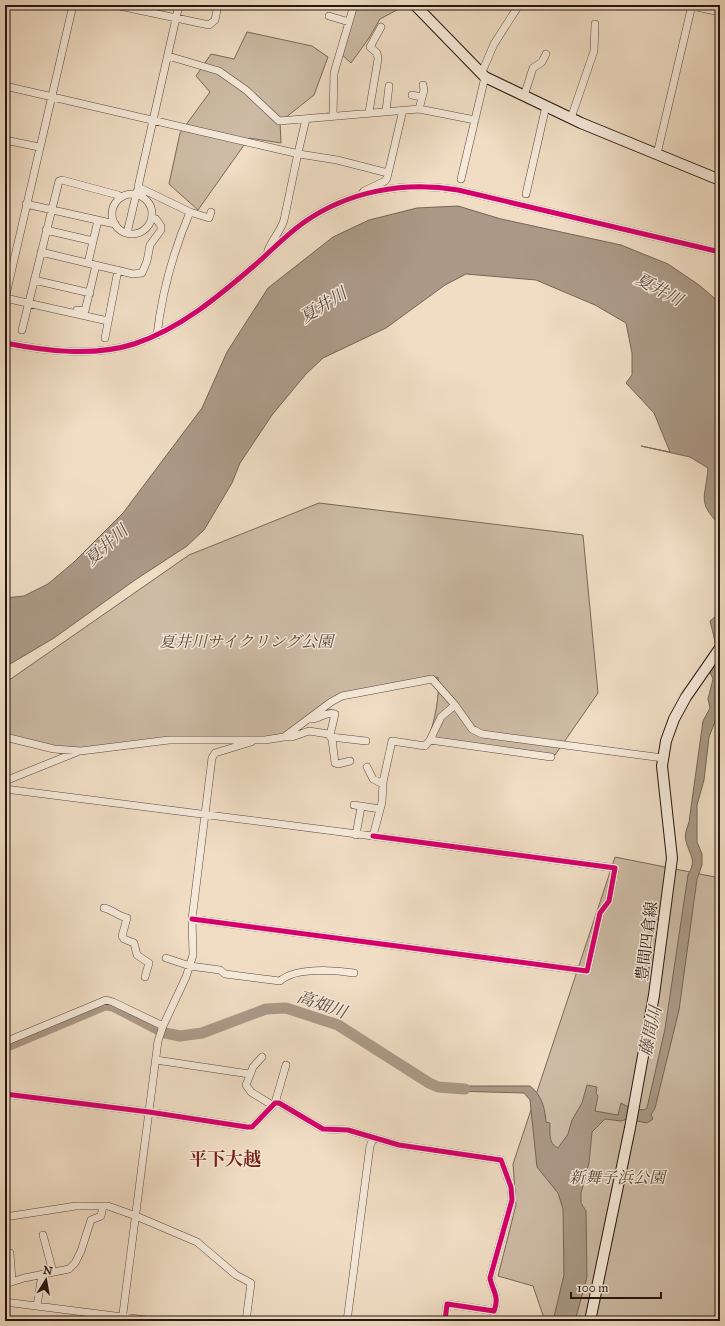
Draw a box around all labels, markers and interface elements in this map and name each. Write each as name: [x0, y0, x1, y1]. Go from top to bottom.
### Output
water label: 夏井川: [631, 268, 688, 312]
water label: 夏井川: [296, 282, 352, 328]
water label: 夏井川: [80, 519, 134, 570]
park label: 夏井川サイクリング公園: [159, 632, 336, 651]
street label: 豊間四倉線: [632, 900, 661, 982]
water label: 高畑川: [294, 986, 351, 1024]
water label: 藤間川: [635, 1002, 666, 1058]
district label: 平下大越: [189, 1148, 261, 1170]
park label: 新舞子浜公園: [569, 1168, 668, 1187]
north arrow: [26, 1260, 66, 1300]
text: N: [42, 1263, 54, 1278]
scale bar: [571, 1274, 661, 1300]
text: 100 m: [577, 1281, 608, 1295]

